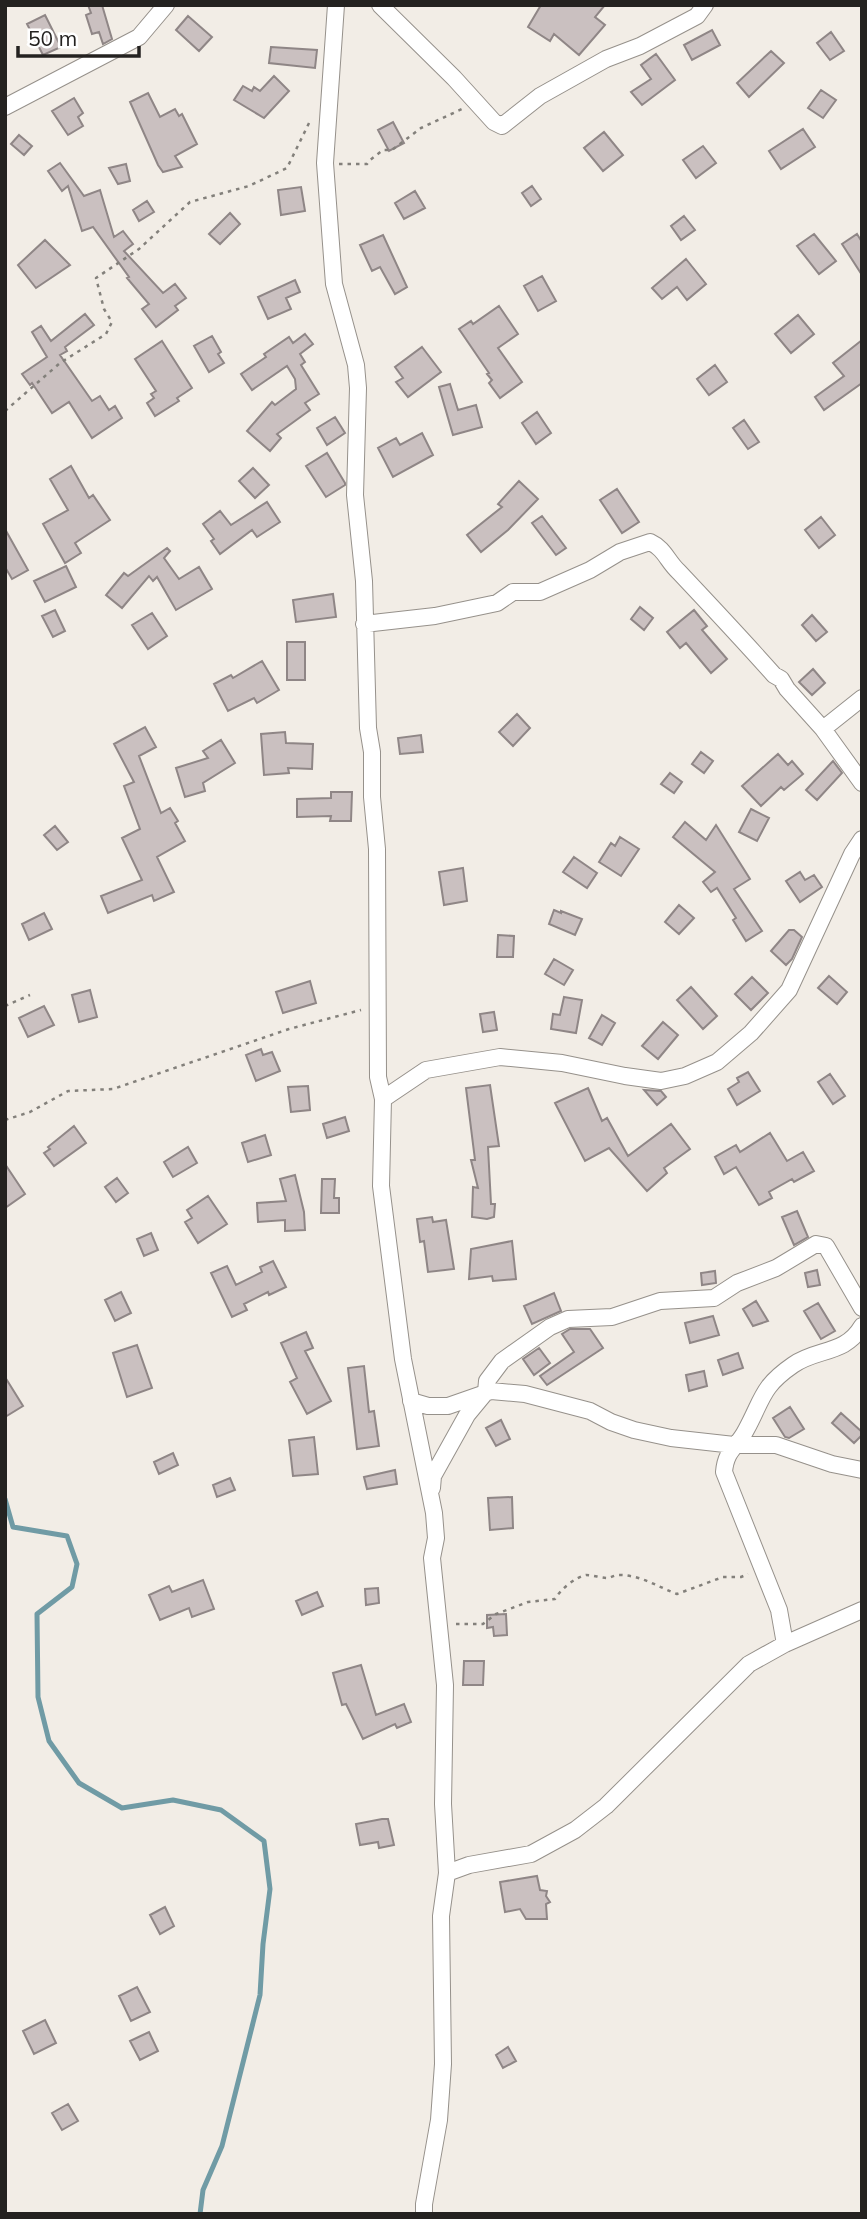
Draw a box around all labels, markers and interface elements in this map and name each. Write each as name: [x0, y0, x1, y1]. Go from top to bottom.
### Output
scale bar: [18, 14, 138, 58]
text: 50 m: [28, 25, 77, 51]

